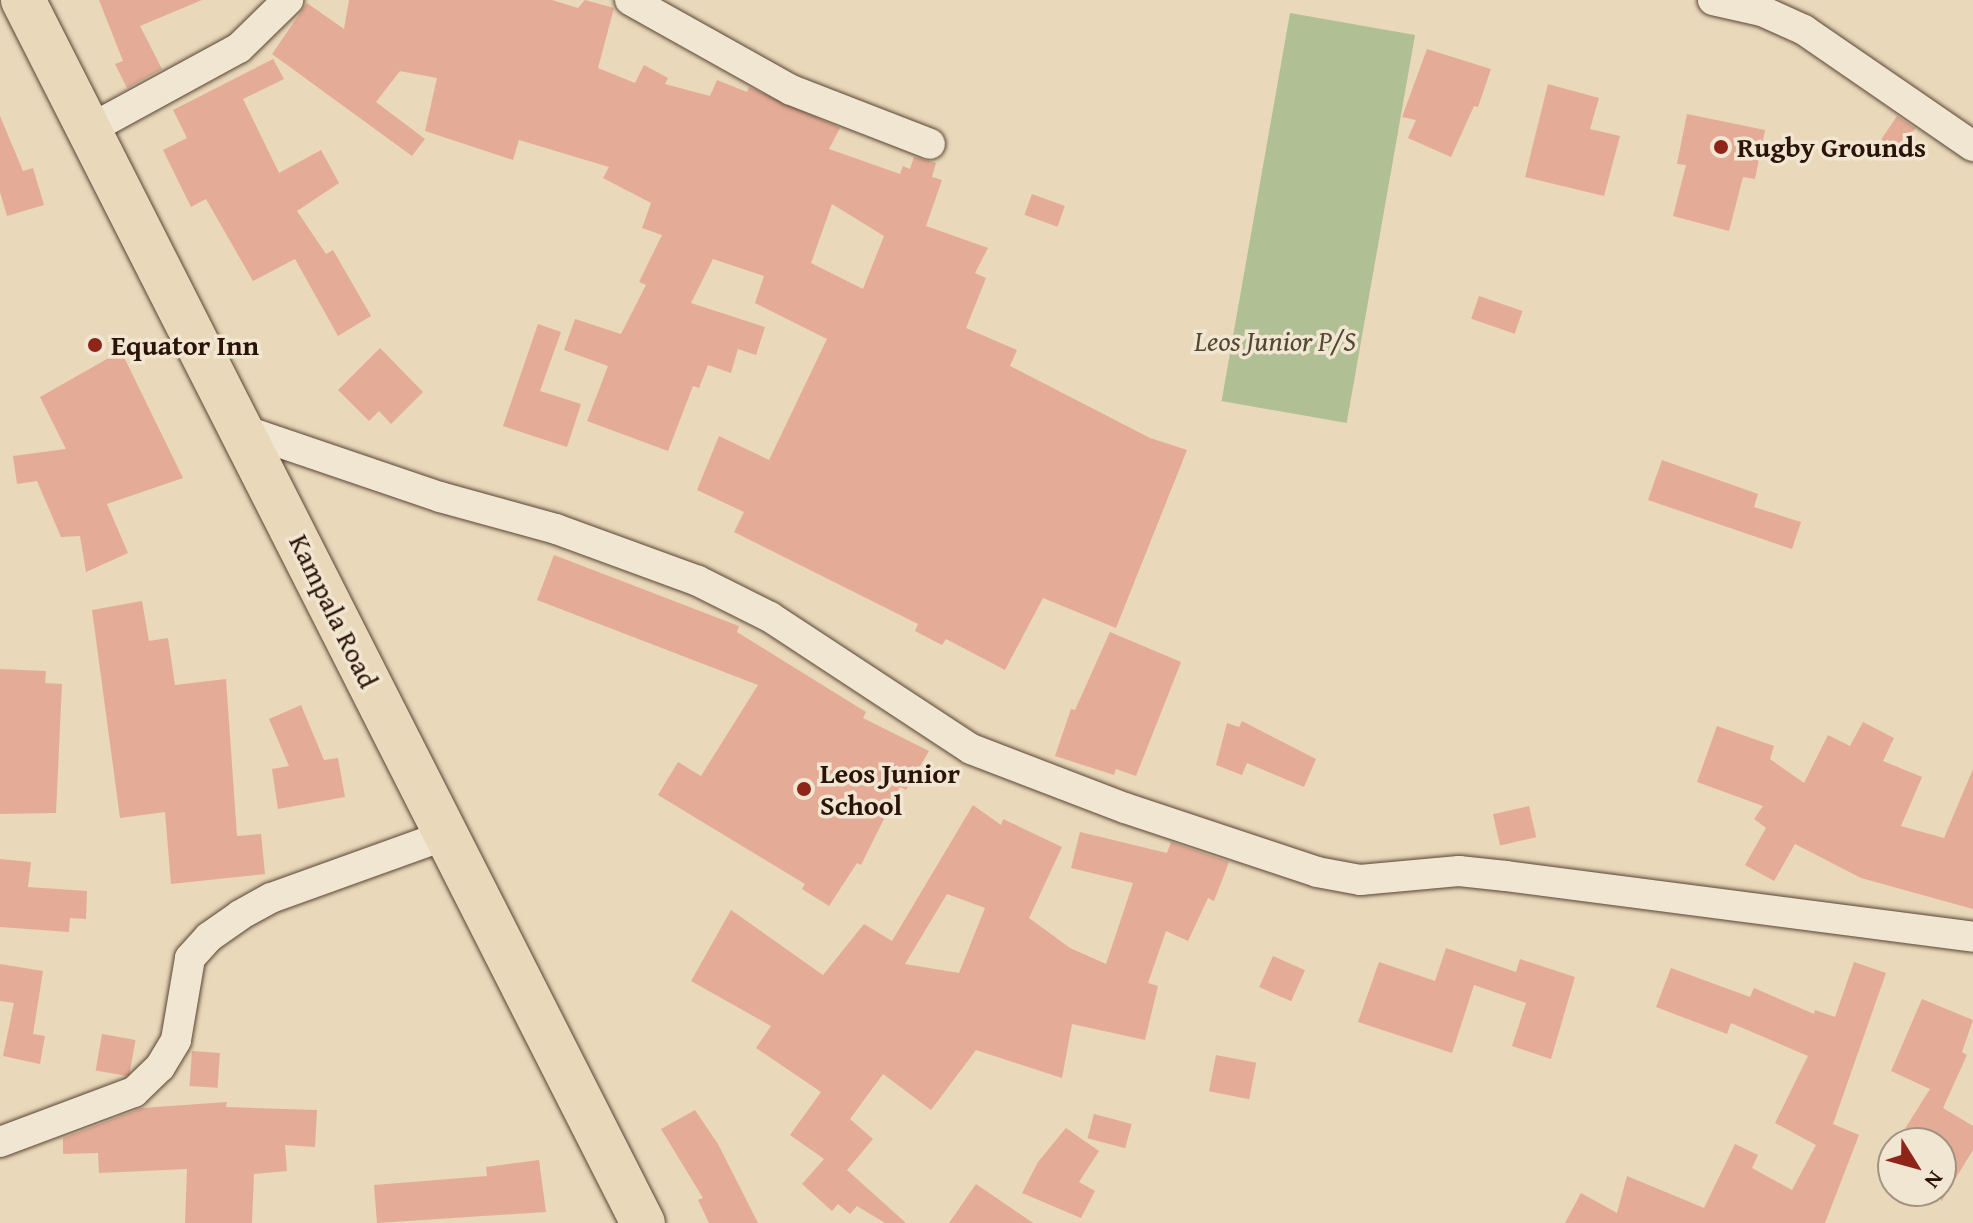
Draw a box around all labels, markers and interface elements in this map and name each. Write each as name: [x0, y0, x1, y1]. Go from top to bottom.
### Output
place label: Rugby Grounds: [1737, 130, 1926, 164]
marker: Rugby Grounds: [1712, 138, 1730, 156]
park label: Leos Junior P/S: [1194, 324, 1356, 358]
place label: Equator Inn: [111, 328, 259, 362]
marker: Equator Inn: [86, 336, 104, 354]
street label: Kampala Road: [282, 529, 386, 693]
place label: Leos Junior School: [820, 756, 960, 822]
marker: Leos Junior School: [795, 780, 813, 798]
north arrow: [1877, 1127, 1957, 1207]
text: N: [1917, 1165, 1952, 1196]

